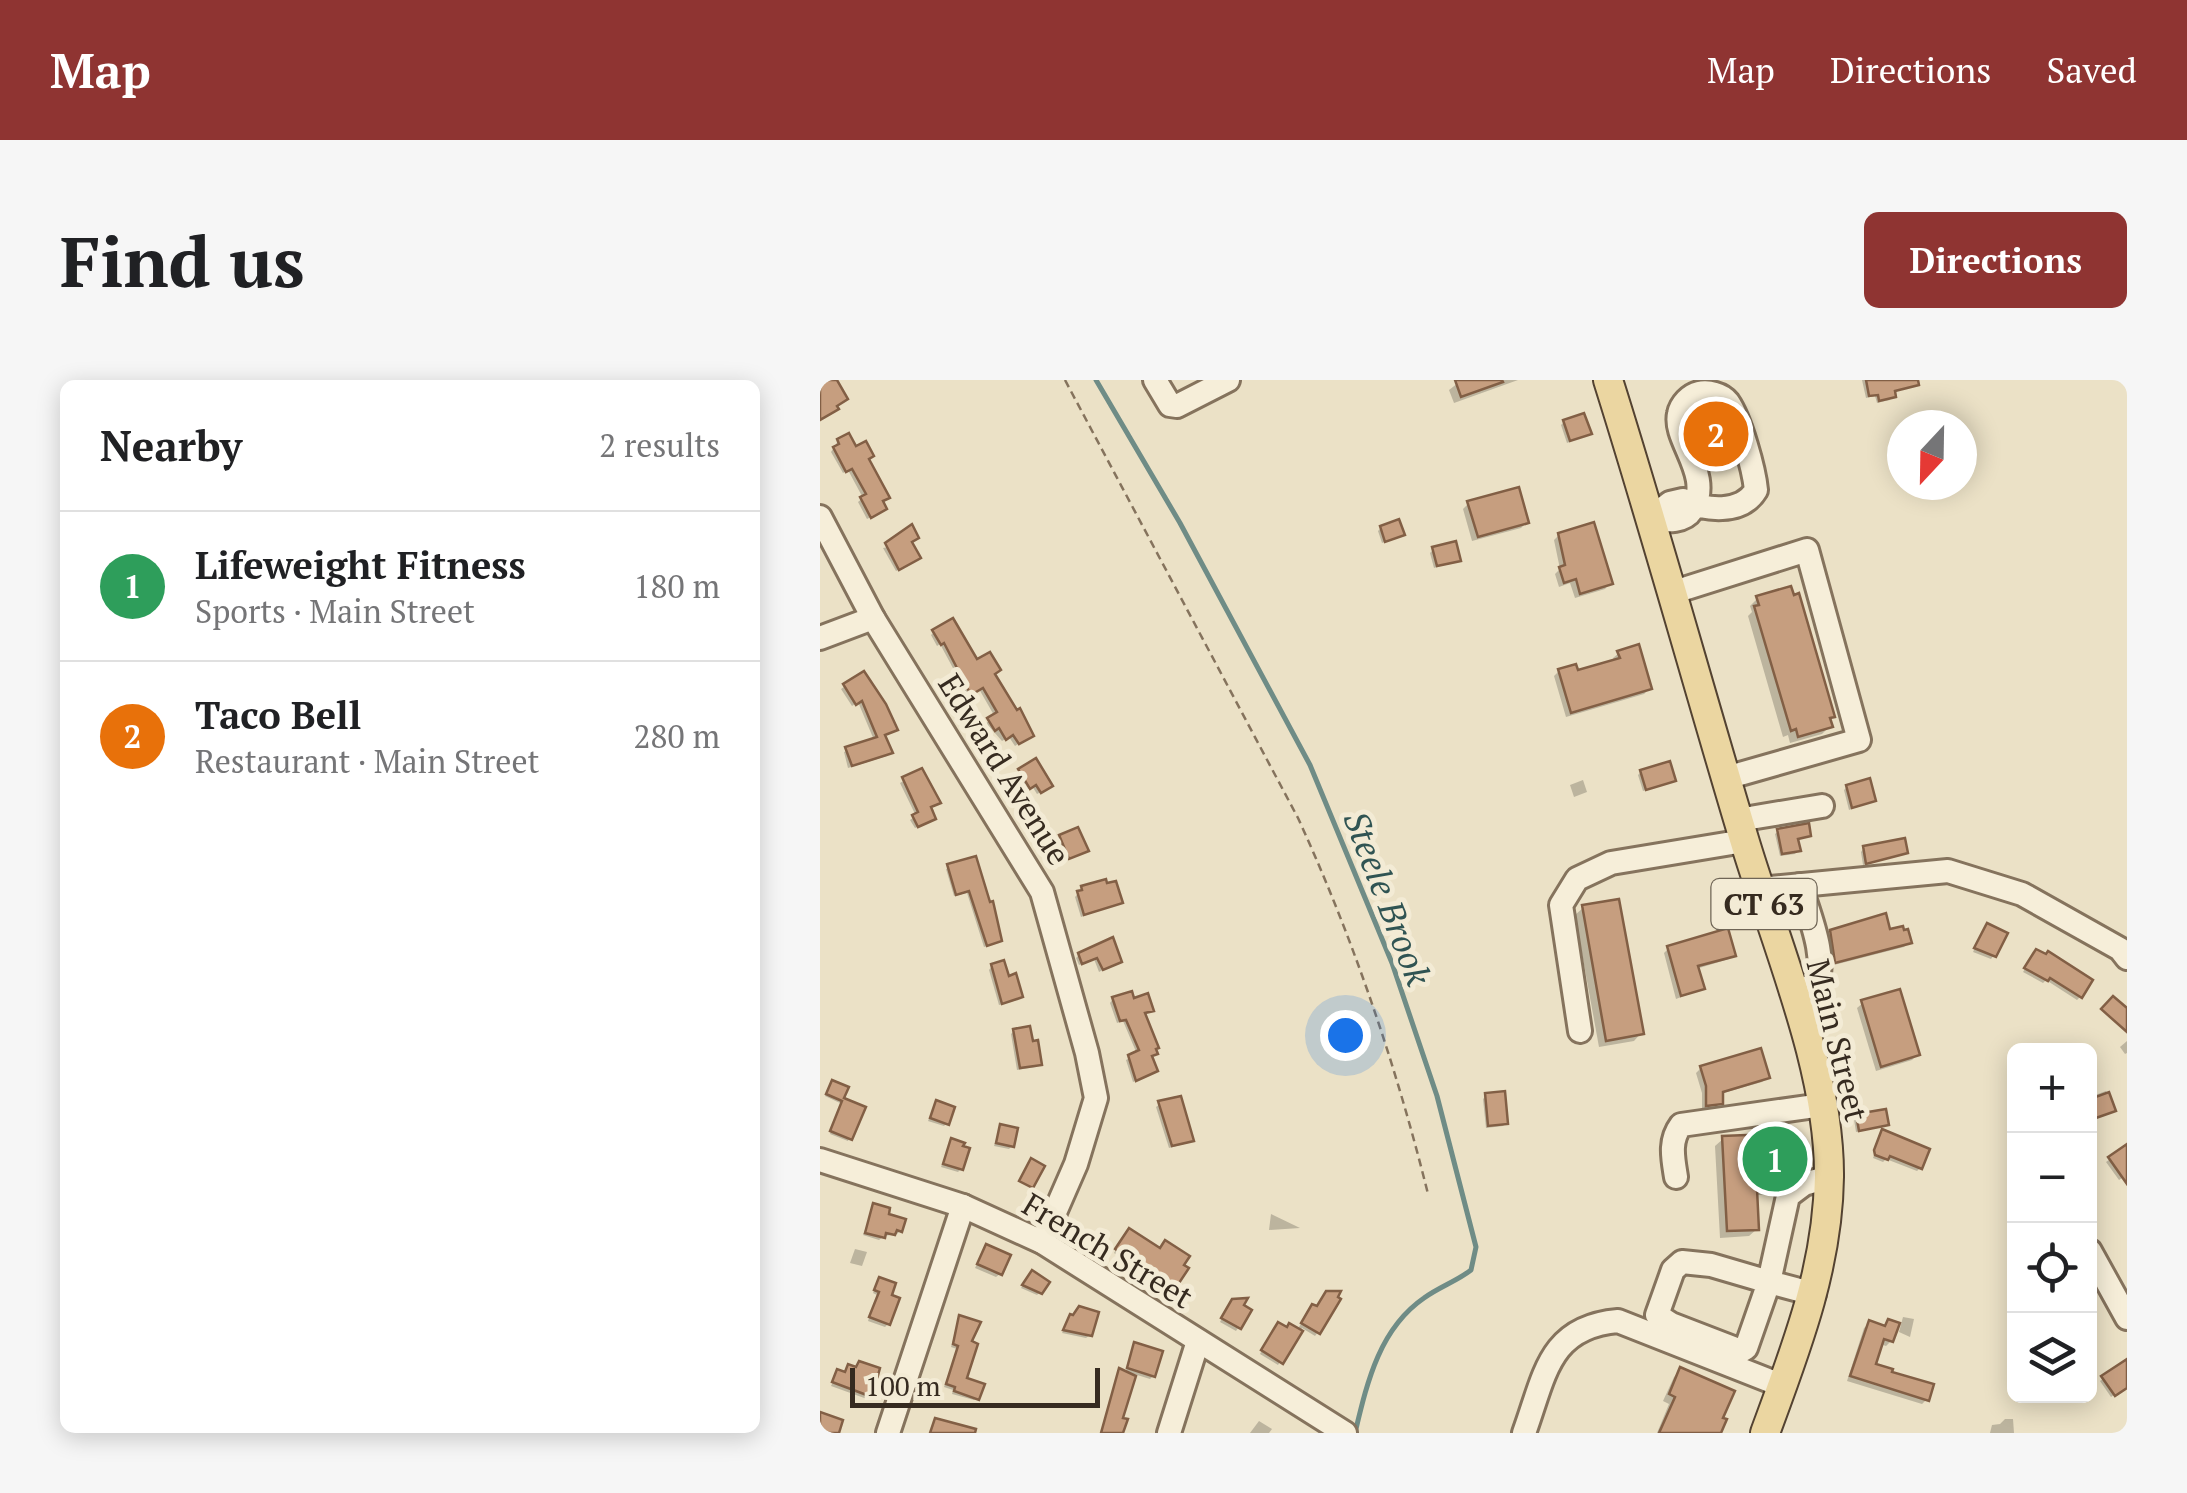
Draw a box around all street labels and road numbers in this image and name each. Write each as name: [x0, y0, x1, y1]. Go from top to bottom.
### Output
street label: Edward Avenue: [929, 666, 1081, 872]
road number: CT 63: [1712, 879, 1816, 929]
street label: Main Street: [1798, 955, 1878, 1126]
street label: French Street: [1015, 1183, 1201, 1317]

